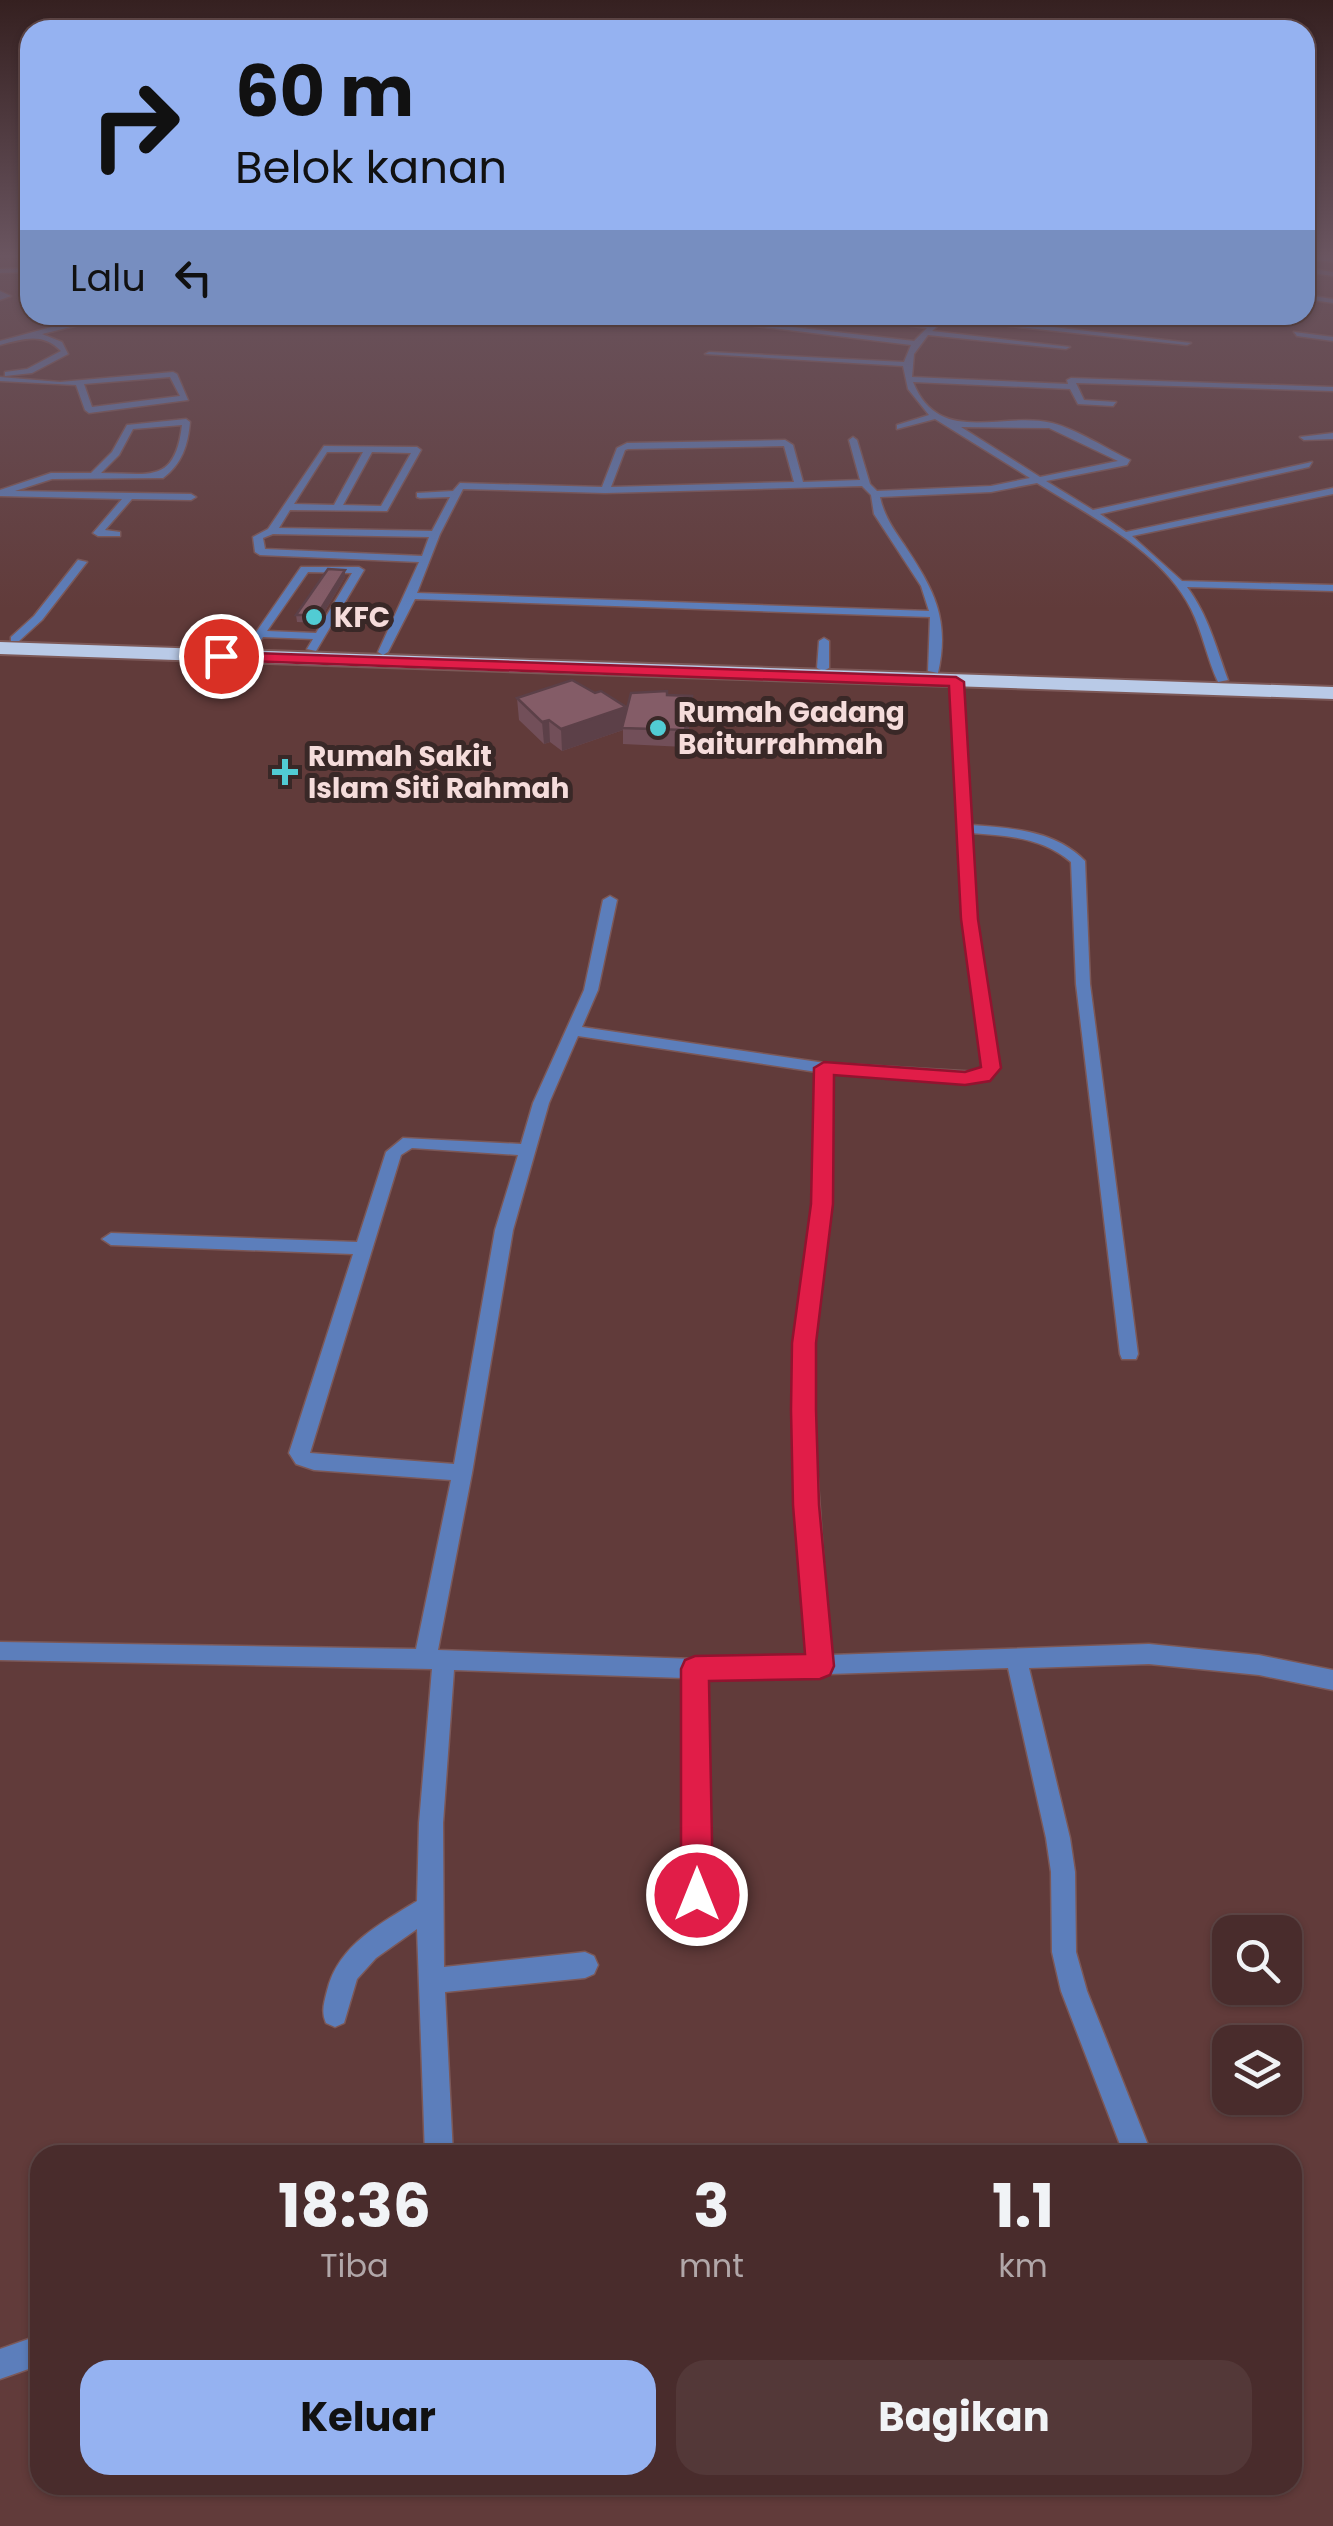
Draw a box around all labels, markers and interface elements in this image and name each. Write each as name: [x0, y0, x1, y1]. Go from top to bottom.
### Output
text: 60 m: [235, 42, 414, 141]
icon: right: [70, 60, 200, 190]
text: Belok kanan: [235, 136, 507, 199]
icon: left: [166, 250, 221, 305]
text: Lalu: [70, 251, 146, 304]
place label: KFC: [334, 598, 390, 637]
marker: KFC: [303, 606, 325, 628]
pin: [179, 614, 264, 699]
icon: arrive: [194, 629, 249, 684]
place label: Rumah Gadang Baiturrahmah: [678, 693, 905, 764]
marker: Rumah Gadang Baiturrahmah: [647, 717, 669, 739]
place label: Rumah Sakit Islam Siti Rahmah: [308, 737, 569, 808]
marker: Rumah Sakit Islam Siti Rahmah: [272, 759, 298, 785]
position arrow: [645, 1843, 749, 1947]
map controls: [1212, 1915, 1302, 2115]
button: search: [1212, 1915, 1302, 2005]
button: layers: [1212, 2025, 1302, 2115]
text: 18:36: [278, 2164, 431, 2248]
text: 3: [693, 2164, 730, 2248]
text: 1.1: [992, 2164, 1054, 2248]
text: Tiba: [320, 2243, 389, 2288]
text: mnt: [679, 2243, 744, 2288]
text: km: [998, 2243, 1048, 2288]
button: Keluar: [80, 2360, 656, 2475]
button: Bagikan: [676, 2360, 1252, 2475]

